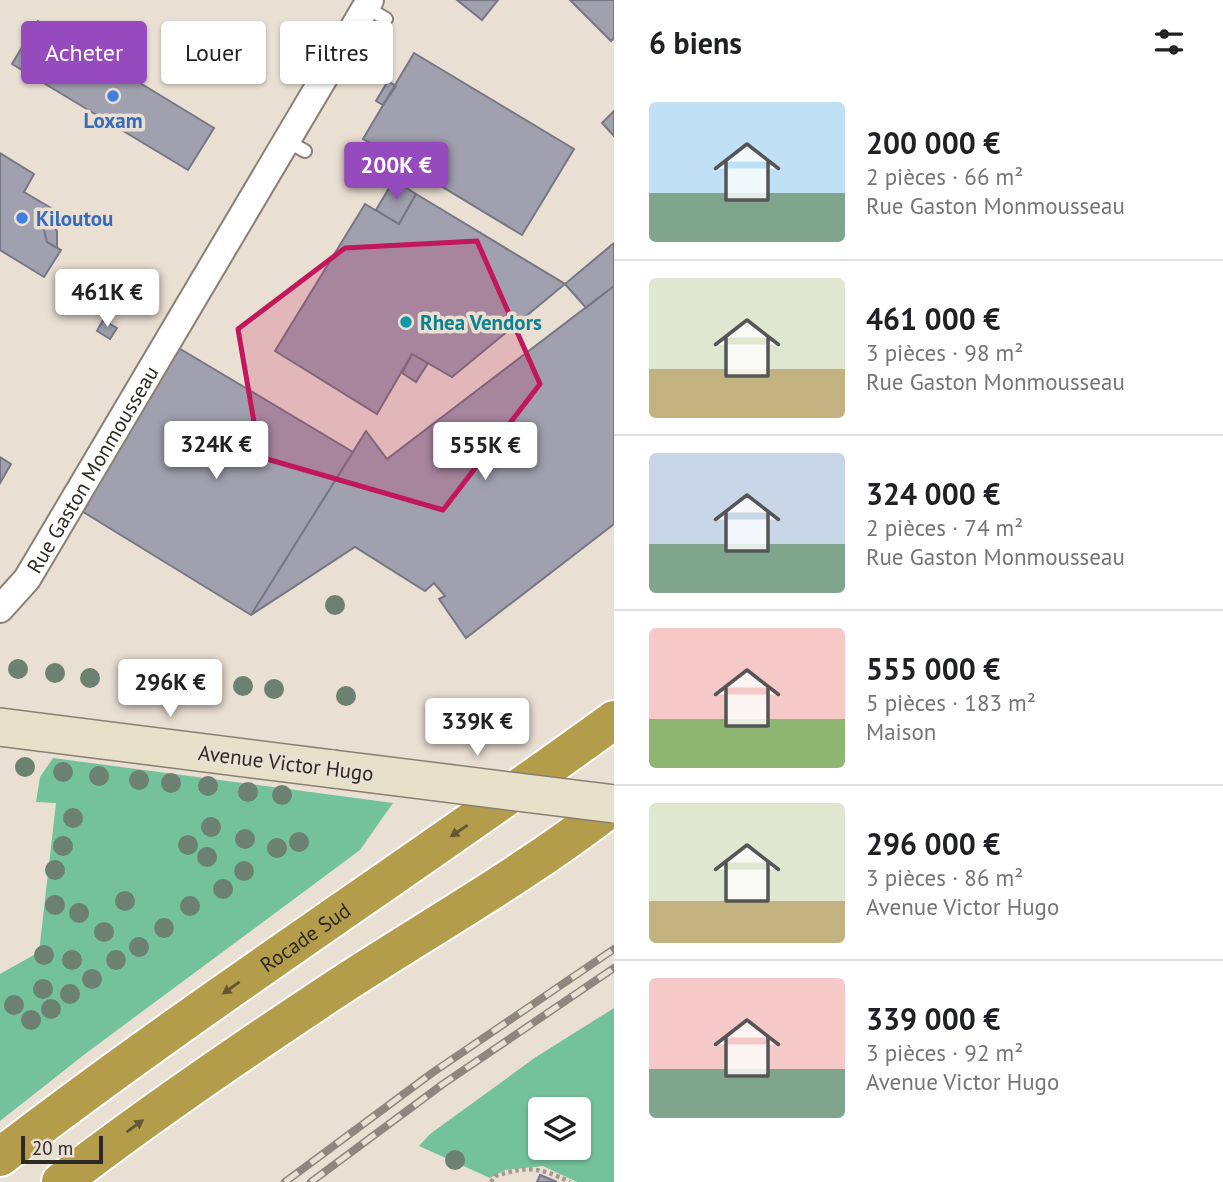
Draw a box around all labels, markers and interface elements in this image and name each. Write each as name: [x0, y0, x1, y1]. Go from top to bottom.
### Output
chip: Acheter: [21, 21, 147, 84]
chip: Louer: [161, 21, 266, 84]
chip: Filtres: [280, 21, 393, 84]
text: 6 biens: [649, 23, 742, 62]
icon: filters: [1150, 23, 1188, 61]
marker: Loxam: [105, 88, 121, 104]
place label: Loxam: [83, 107, 143, 134]
text: 200 000 €: [866, 123, 1000, 162]
icon: home: [705, 130, 789, 214]
pin: 200K €: [339, 142, 453, 202]
text: 200K €: [360, 150, 432, 179]
text: 2 pièces · 66 m²: [866, 162, 1023, 191]
text: Rue Gaston Monmousseau: [866, 191, 1125, 220]
place label: Kiloutou: [36, 205, 113, 232]
marker: Kiloutou: [14, 210, 30, 226]
pin: 461K €: [50, 270, 164, 329]
text: 461K €: [71, 277, 143, 306]
text: 461 000 €: [866, 299, 1000, 338]
icon: home: [705, 306, 789, 390]
place label: Rhea Vendors: [420, 309, 542, 336]
marker: Rhea Vendors: [398, 314, 414, 330]
text: 3 pièces · 98 m²: [866, 338, 1023, 367]
street label: Rue Gaston Monmousseau: [20, 361, 164, 578]
text: Rue Gaston Monmousseau: [866, 367, 1125, 396]
pin: 324K €: [159, 421, 273, 481]
pin: 555K €: [428, 422, 542, 482]
text: 324K €: [180, 429, 252, 458]
text: 555K €: [449, 430, 521, 459]
text: 324 000 €: [866, 474, 1000, 513]
icon: home: [705, 481, 789, 565]
text: 2 pièces · 74 m²: [866, 513, 1023, 542]
text: Rue Gaston Monmousseau: [866, 542, 1125, 571]
text: 555 000 €: [866, 649, 1000, 688]
icon: home: [705, 656, 789, 740]
pin: 296K €: [113, 660, 227, 719]
text: 296K €: [134, 667, 206, 696]
text: 5 pièces · 183 m²: [866, 688, 1036, 717]
pin: 339K €: [420, 698, 534, 758]
text: 339K €: [441, 706, 513, 735]
text: Maison: [866, 717, 936, 746]
street label: Avenue Victor Hugo: [197, 739, 375, 787]
one-way arrow: [450, 824, 468, 838]
text: 296 000 €: [866, 824, 1000, 863]
icon: home: [705, 831, 789, 915]
text: 3 pièces · 86 m²: [866, 863, 1023, 892]
text: Avenue Victor Hugo: [866, 892, 1059, 921]
street label: Rocade Sud: [254, 896, 355, 978]
one-way arrow: [222, 981, 240, 995]
text: 339 000 €: [866, 999, 1000, 1038]
icon: home: [705, 1006, 789, 1090]
text: 3 pièces · 92 m²: [866, 1038, 1023, 1067]
text: Avenue Victor Hugo: [866, 1067, 1059, 1096]
map controls: [528, 1097, 591, 1160]
button: layers: [528, 1097, 591, 1160]
one-way arrow: [126, 1119, 144, 1133]
scale bar: [21, 1133, 103, 1165]
text: 20 m: [32, 1136, 73, 1160]

